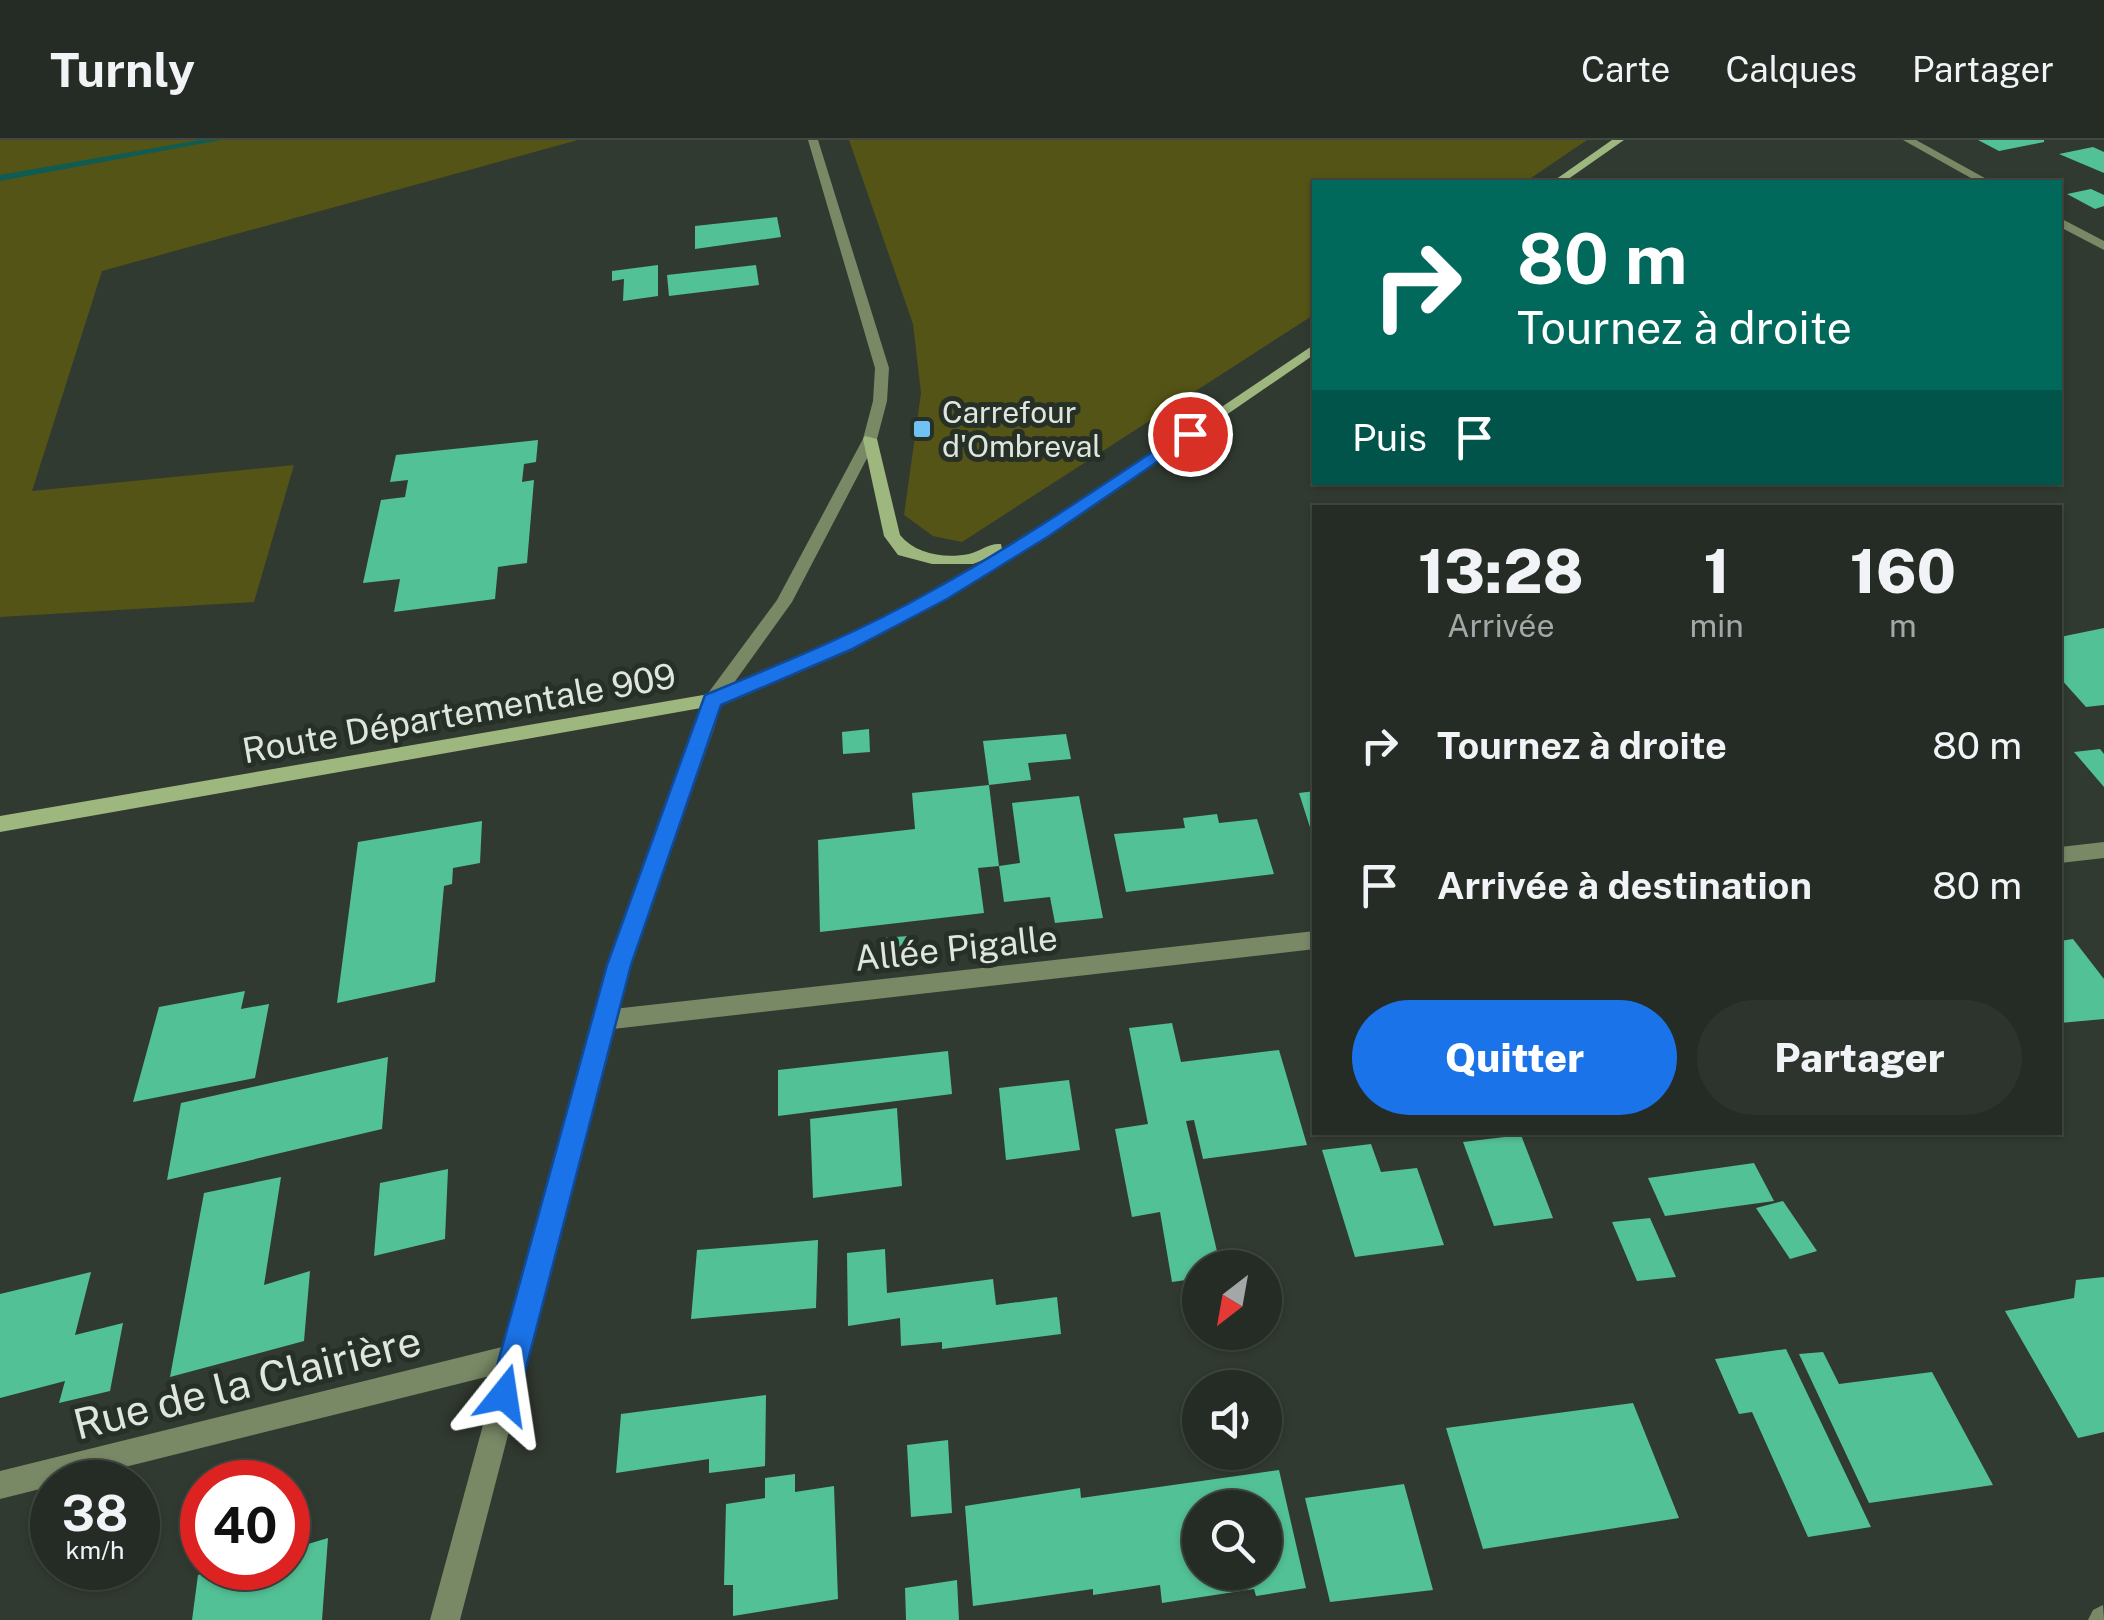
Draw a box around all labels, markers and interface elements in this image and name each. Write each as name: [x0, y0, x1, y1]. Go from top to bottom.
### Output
text: Turnly: [50, 41, 195, 98]
text: Carte: [1581, 49, 1670, 90]
text: Calques: [1725, 49, 1857, 90]
text: Partager: [1912, 49, 2054, 90]
text: 80 m: [1517, 217, 1687, 300]
icon: right: [1352, 220, 1482, 350]
text: Tournez à droite: [1517, 301, 1852, 354]
pin: [1148, 392, 1233, 477]
place label: Carrefour d'Ombreval: [942, 394, 1101, 464]
icon: arrive: [1163, 407, 1218, 462]
icon: arrive: [1447, 410, 1502, 465]
text: Puis: [1352, 415, 1427, 460]
marker: Carrefour d'Ombreval: [911, 418, 933, 440]
text: 13:28: [1418, 536, 1584, 607]
text: 1: [1704, 536, 1730, 607]
text: 160: [1850, 536, 1956, 607]
text: Arrivée: [1447, 607, 1555, 644]
text: min: [1690, 607, 1744, 644]
text: m: [1889, 607, 1917, 644]
street label: Route Départementale 909: [239, 655, 679, 771]
icon: right: [1352, 718, 1407, 773]
text: Tournez à droite: [1437, 723, 1727, 768]
text: 80 m: [1932, 723, 2022, 768]
icon: arrive: [1352, 858, 1407, 913]
text: Arrivée à destination: [1437, 863, 1812, 908]
text: 80 m: [1932, 863, 2022, 908]
street label: Allée Pigalle: [853, 917, 1059, 979]
button: Quitter: [1352, 1000, 1677, 1115]
button: Partager: [1697, 1000, 2022, 1115]
north arrow: [1182, 1250, 1282, 1350]
map controls: [1182, 1250, 1282, 1590]
street label: Rue de la Clairière: [68, 1315, 426, 1449]
position arrow: [452, 1343, 556, 1447]
button: sound: [1182, 1370, 1282, 1470]
speed limit sign: 40: [180, 1460, 310, 1590]
text: 38: [62, 1483, 128, 1542]
button: search: [1182, 1490, 1282, 1590]
text: km/h: [66, 1535, 124, 1565]

